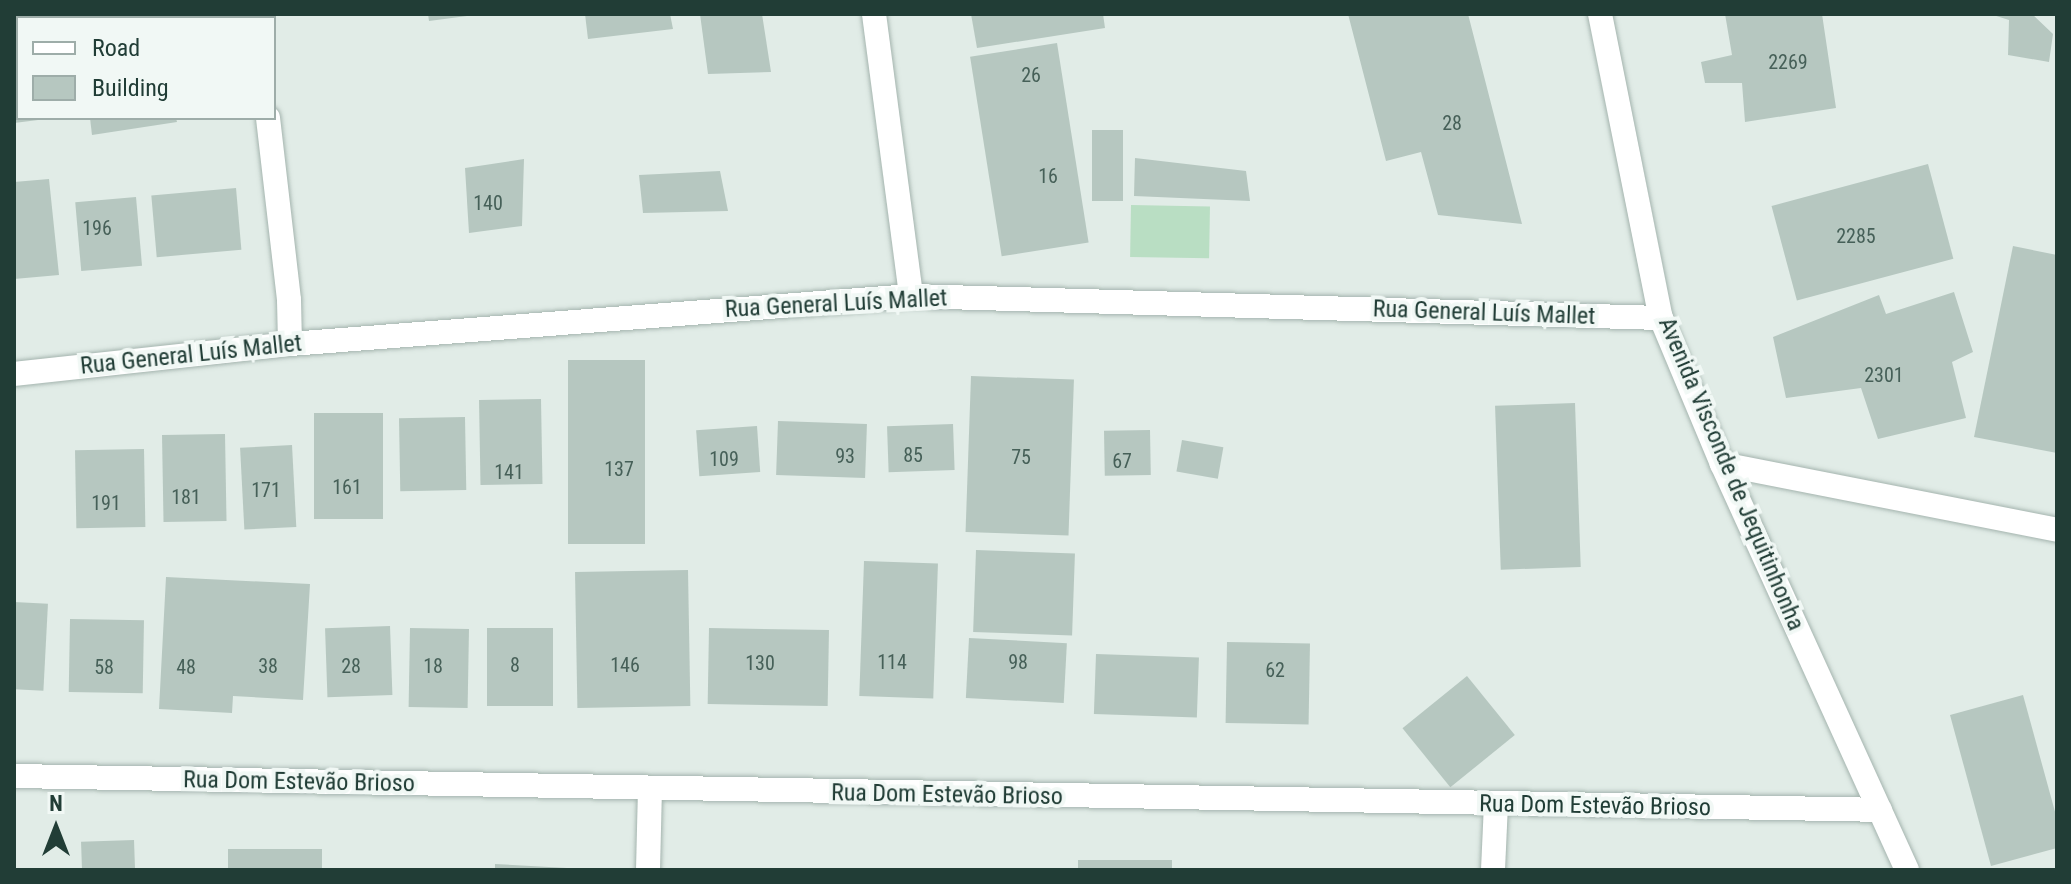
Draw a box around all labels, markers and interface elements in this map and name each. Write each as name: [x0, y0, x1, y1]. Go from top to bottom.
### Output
legend: [16, 16, 276, 120]
text: Road: [92, 34, 140, 62]
house number: 2269: [1768, 50, 1808, 74]
house number: 26: [1021, 63, 1041, 87]
text: Building: [92, 74, 169, 102]
house number: 28: [1442, 111, 1462, 135]
house number: 16: [1038, 164, 1058, 188]
house number: 140: [473, 191, 503, 215]
house number: 196: [82, 216, 112, 240]
house number: 2285: [1836, 224, 1876, 248]
street label: Rua General Luís Mallet: [724, 284, 948, 324]
street label: Rua General Luís Mallet: [1372, 295, 1596, 331]
street label: Avenida Visconde de Jequitinhonha: [1652, 313, 1810, 635]
street label: Rua General Luís Mallet: [79, 329, 303, 381]
house number: 2301: [1864, 363, 1904, 387]
house number: 85: [903, 443, 923, 467]
house number: 93: [835, 444, 855, 468]
house number: 75: [1011, 445, 1031, 469]
house number: 109: [709, 447, 739, 471]
house number: 67: [1112, 449, 1132, 473]
house number: 137: [604, 457, 634, 481]
house number: 141: [494, 460, 524, 484]
house number: 161: [332, 475, 362, 499]
house number: 171: [251, 478, 281, 502]
house number: 181: [171, 485, 201, 509]
house number: 191: [91, 491, 121, 515]
house number: 114: [877, 650, 907, 674]
house number: 98: [1008, 650, 1028, 674]
house number: 130: [745, 651, 775, 675]
house number: 8: [510, 653, 520, 677]
house number: 146: [610, 653, 640, 677]
house number: 38: [258, 654, 278, 678]
house number: 28: [341, 654, 361, 678]
house number: 18: [423, 654, 443, 678]
house number: 58: [94, 655, 114, 679]
house number: 48: [176, 655, 196, 679]
house number: 62: [1265, 658, 1285, 682]
street label: Rua Dom Estevão Brioso: [183, 766, 415, 798]
street label: Rua Dom Estevão Brioso: [831, 779, 1063, 811]
north arrow: [16, 788, 96, 868]
street label: Rua Dom Estevão Brioso: [1479, 790, 1711, 822]
text: N: [49, 791, 63, 816]

